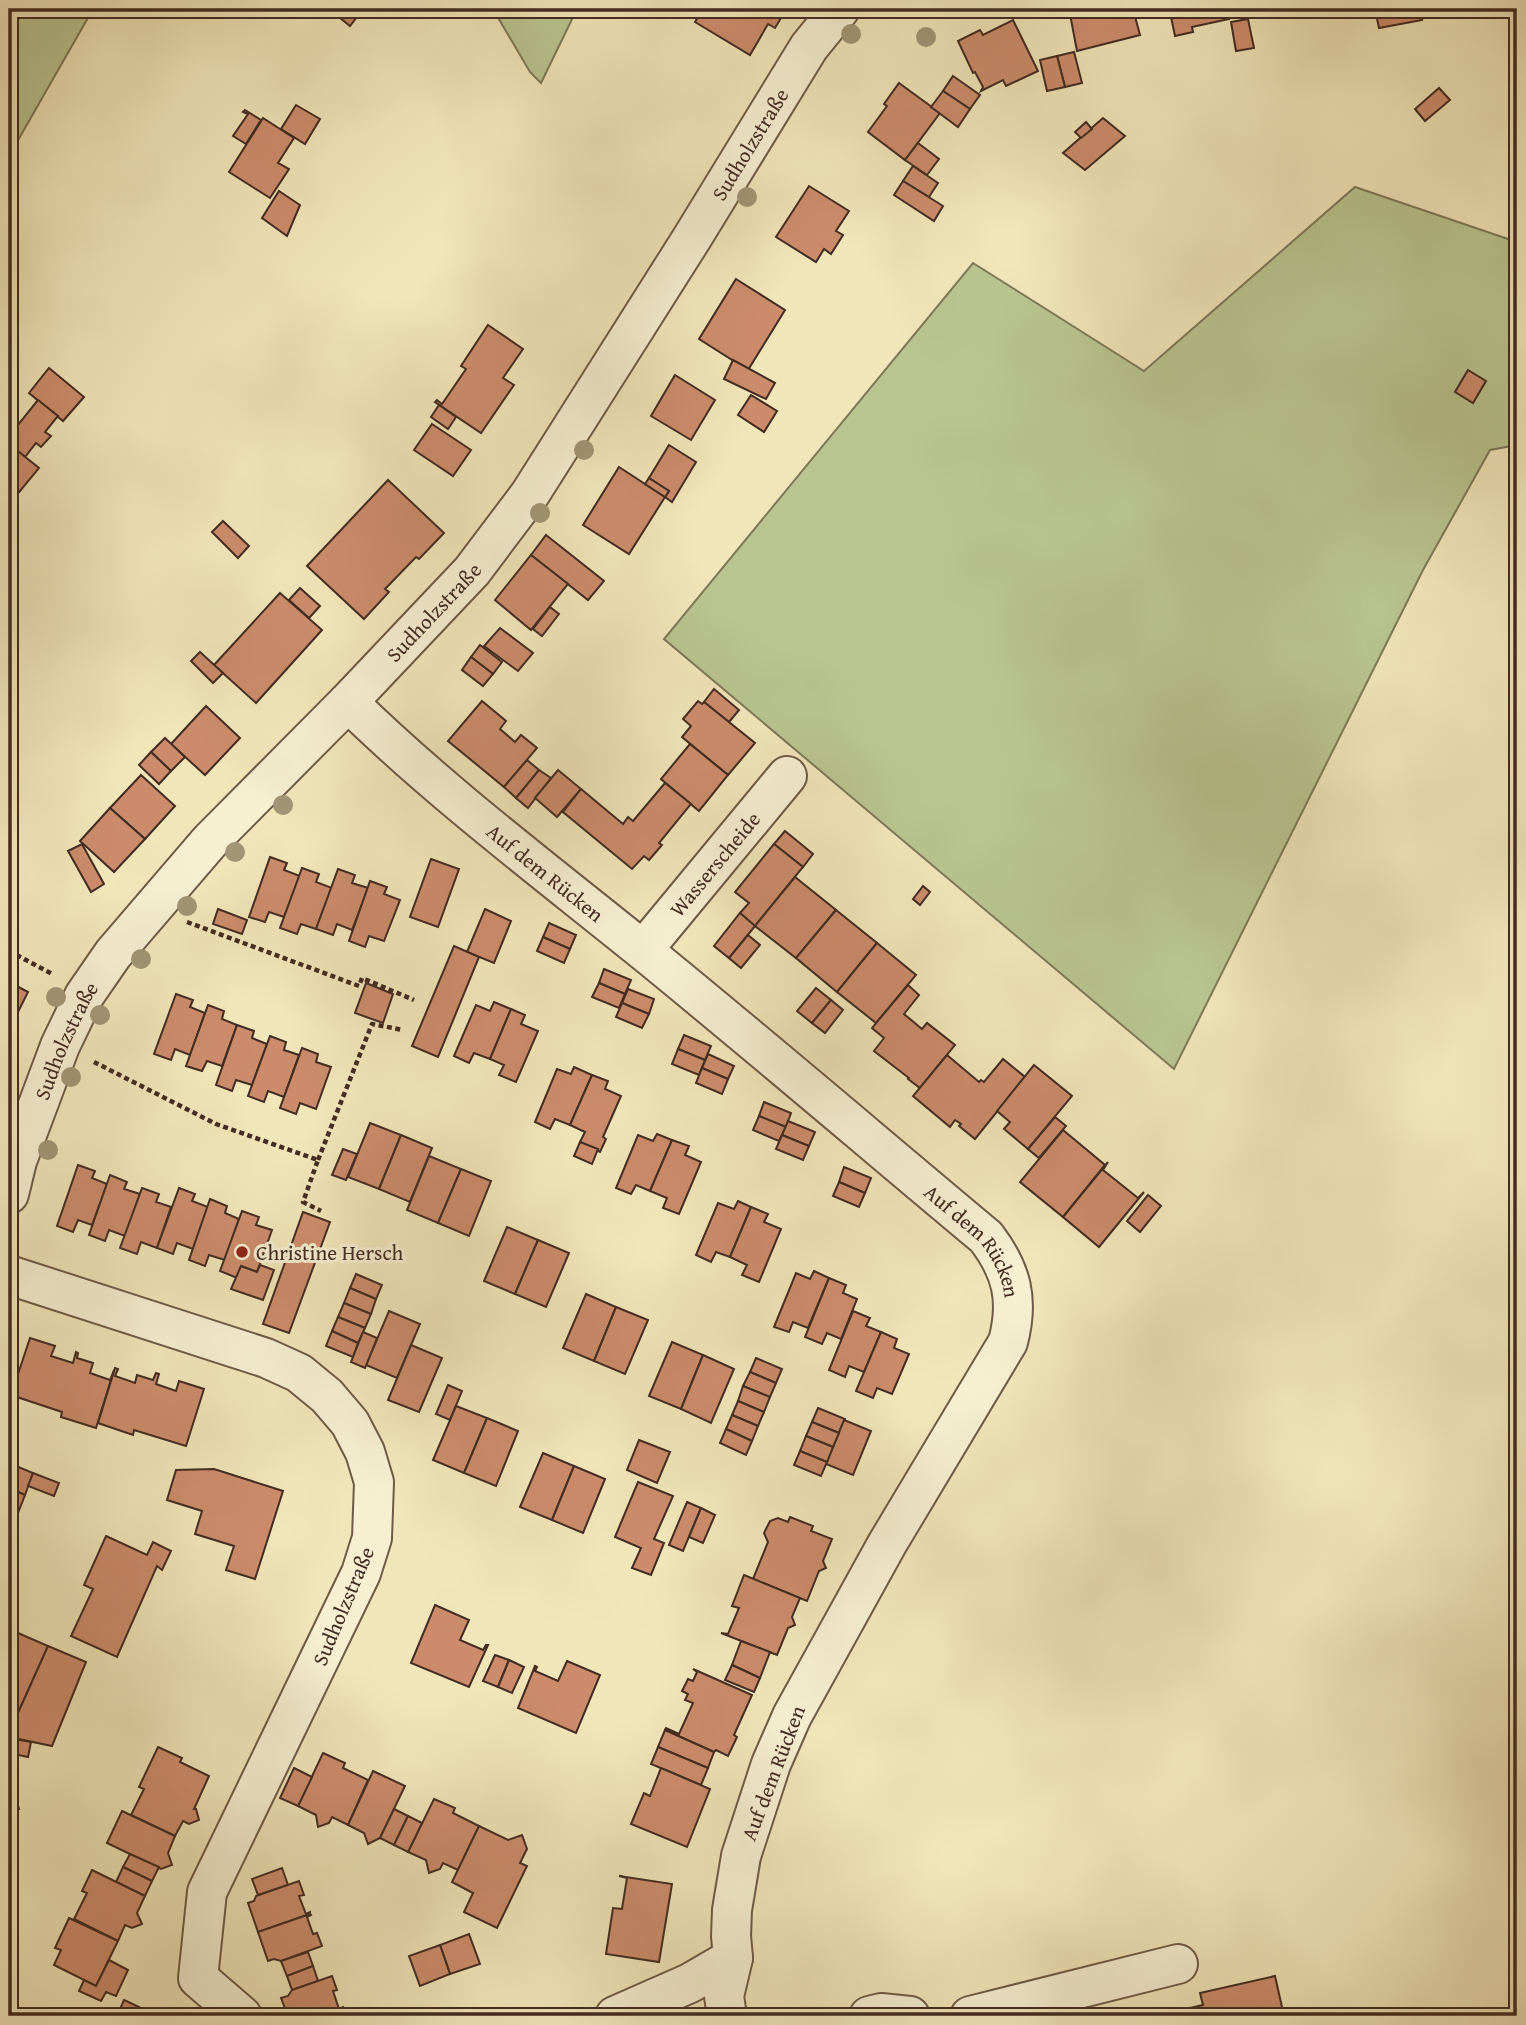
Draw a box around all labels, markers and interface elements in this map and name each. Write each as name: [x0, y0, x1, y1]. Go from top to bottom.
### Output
street label: Sudholzstraße: [703, 82, 796, 206]
street label: Sudholzstraße: [378, 556, 489, 669]
street label: Wasserscheide: [662, 804, 767, 923]
street label: Auf dem Rücken: [480, 816, 611, 929]
street label: Sudholzstraße: [26, 975, 105, 1104]
street label: Auf dem Rücken: [918, 1176, 1028, 1300]
place label: Christine Hersch: [256, 1237, 403, 1268]
marker: Christine Hersch: [234, 1244, 250, 1260]
street label: Sudholzstraße: [304, 1541, 382, 1670]
street label: Auf dem Rücken: [733, 1701, 813, 1845]

